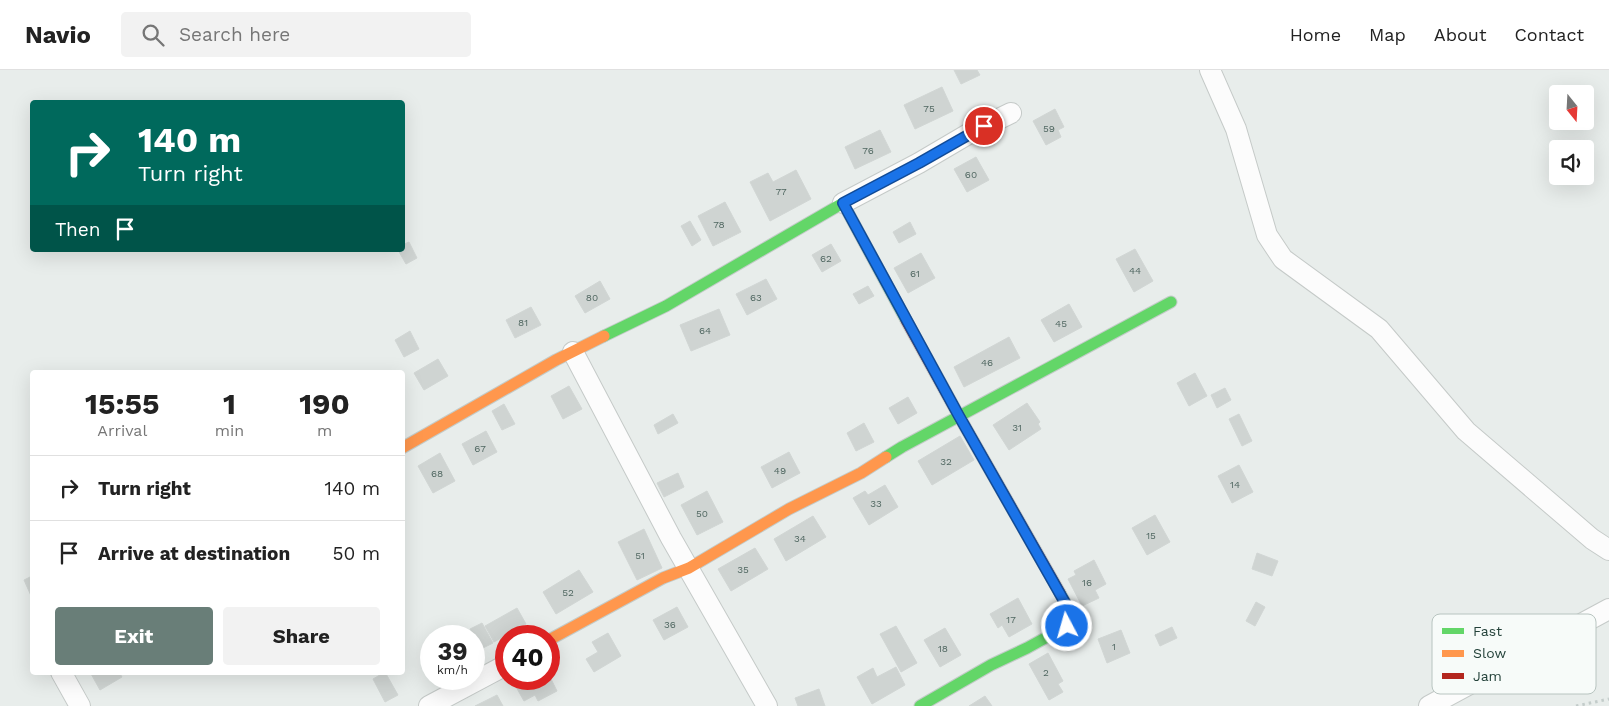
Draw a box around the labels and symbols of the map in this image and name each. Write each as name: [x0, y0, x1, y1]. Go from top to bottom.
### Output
north arrow: [1549, 85, 1594, 130]
house number: 75: [923, 103, 935, 114]
pin: [963, 105, 1005, 147]
house number: 59: [1043, 123, 1055, 134]
house number: 76: [862, 145, 874, 156]
house number: 60: [965, 169, 977, 180]
house number: 77: [775, 186, 787, 197]
house number: 78: [713, 219, 725, 230]
house number: 62: [820, 253, 832, 264]
house number: 44: [1129, 265, 1141, 276]
house number: 61: [910, 268, 920, 279]
house number: 80: [586, 292, 598, 303]
house number: 63: [750, 292, 762, 303]
house number: 81: [518, 317, 528, 328]
house number: 45: [1055, 318, 1067, 329]
house number: 64: [699, 325, 711, 336]
house number: 46: [981, 357, 993, 368]
house number: 31: [1012, 422, 1022, 433]
house number: 67: [474, 443, 486, 454]
house number: 32: [940, 456, 952, 467]
house number: 49: [774, 465, 786, 476]
house number: 68: [431, 468, 443, 479]
house number: 14: [1230, 479, 1240, 490]
house number: 33: [870, 498, 882, 509]
house number: 50: [696, 508, 708, 519]
house number: 15: [1146, 530, 1156, 541]
house number: 34: [794, 533, 806, 544]
house number: 51: [635, 550, 645, 561]
house number: 35: [737, 564, 749, 575]
house number: 16: [1082, 577, 1092, 588]
house number: 52: [562, 587, 574, 598]
position arrow: [1040, 599, 1092, 651]
house number: 17: [1006, 614, 1016, 625]
legend: [1432, 614, 1596, 694]
house number: 36: [664, 619, 676, 630]
text: Fast: [1473, 623, 1502, 639]
speed limit sign: 40: [495, 625, 560, 690]
house number: 1: [1112, 641, 1116, 652]
house number: 18: [938, 643, 948, 654]
text: Slow: [1473, 645, 1506, 661]
house number: 2: [1043, 667, 1049, 678]
text: Jam: [1473, 668, 1502, 684]

